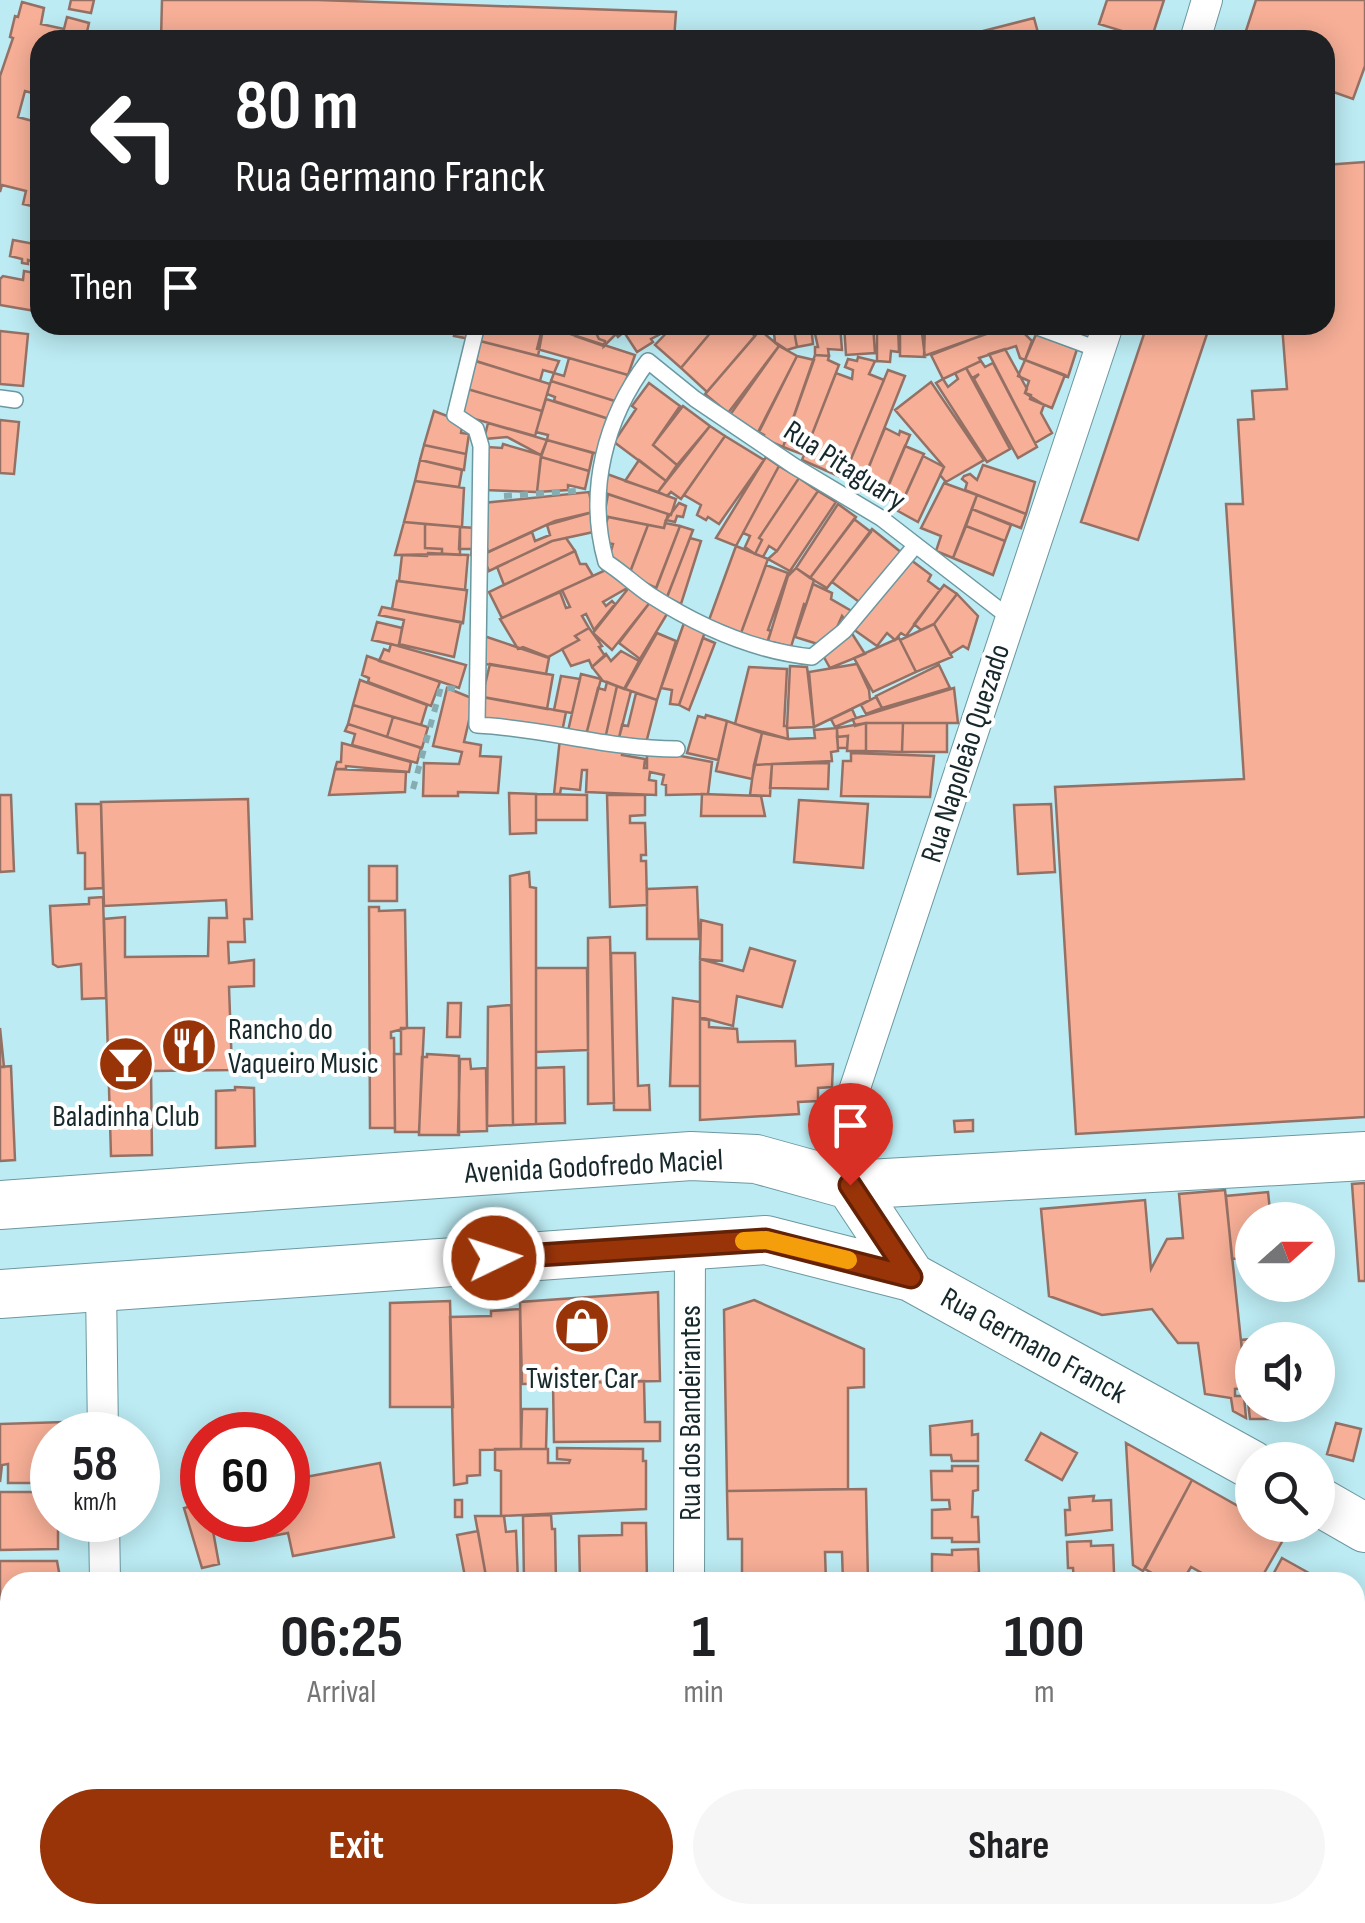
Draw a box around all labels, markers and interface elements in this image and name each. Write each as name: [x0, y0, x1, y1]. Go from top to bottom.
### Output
text: 80 m: [235, 65, 359, 149]
icon: left: [70, 70, 200, 200]
text: Rua Germano Franck: [235, 150, 545, 205]
icon: arrive: [153, 260, 208, 315]
text: Then: [70, 265, 133, 310]
street label: Rua Pitaguary: [777, 413, 912, 519]
street label: Rua Napoleão Quezado: [914, 640, 1018, 867]
place label: Rancho do Vaqueiro Music: [228, 1012, 379, 1082]
restaurant icon: Rancho do Vaqueiro Music: [159, 1016, 219, 1076]
bar icon: Baladinha Club: [96, 1034, 156, 1094]
pin: [808, 1083, 893, 1186]
icon: arrive: [823, 1098, 878, 1153]
place label: Baladinha Club: [52, 1099, 200, 1135]
street label: Avenida Godofredo Maciel: [463, 1142, 724, 1192]
north arrow: [1235, 1202, 1335, 1302]
map controls: [1235, 1202, 1335, 1542]
position arrow: [442, 1206, 546, 1310]
street label: Rua Germano Franck: [934, 1280, 1133, 1412]
shop icon: Twister Car: [552, 1296, 612, 1356]
street label: Rua dos Bandeirantes: [673, 1305, 709, 1521]
button: sound: [1235, 1322, 1335, 1422]
place label: Twister Car: [526, 1361, 639, 1397]
speed limit sign: 60: [180, 1412, 310, 1542]
text: 58: [72, 1435, 118, 1495]
button: search: [1235, 1442, 1335, 1542]
text: km/h: [73, 1487, 117, 1518]
text: 06:25: [280, 1602, 403, 1674]
text: 1: [692, 1602, 715, 1674]
text: 100: [1004, 1602, 1085, 1674]
text: Arrival: [307, 1673, 376, 1712]
text: min: [683, 1673, 724, 1712]
text: m: [1034, 1673, 1055, 1712]
button: Exit: [40, 1789, 673, 1904]
button: Share: [693, 1789, 1325, 1904]

